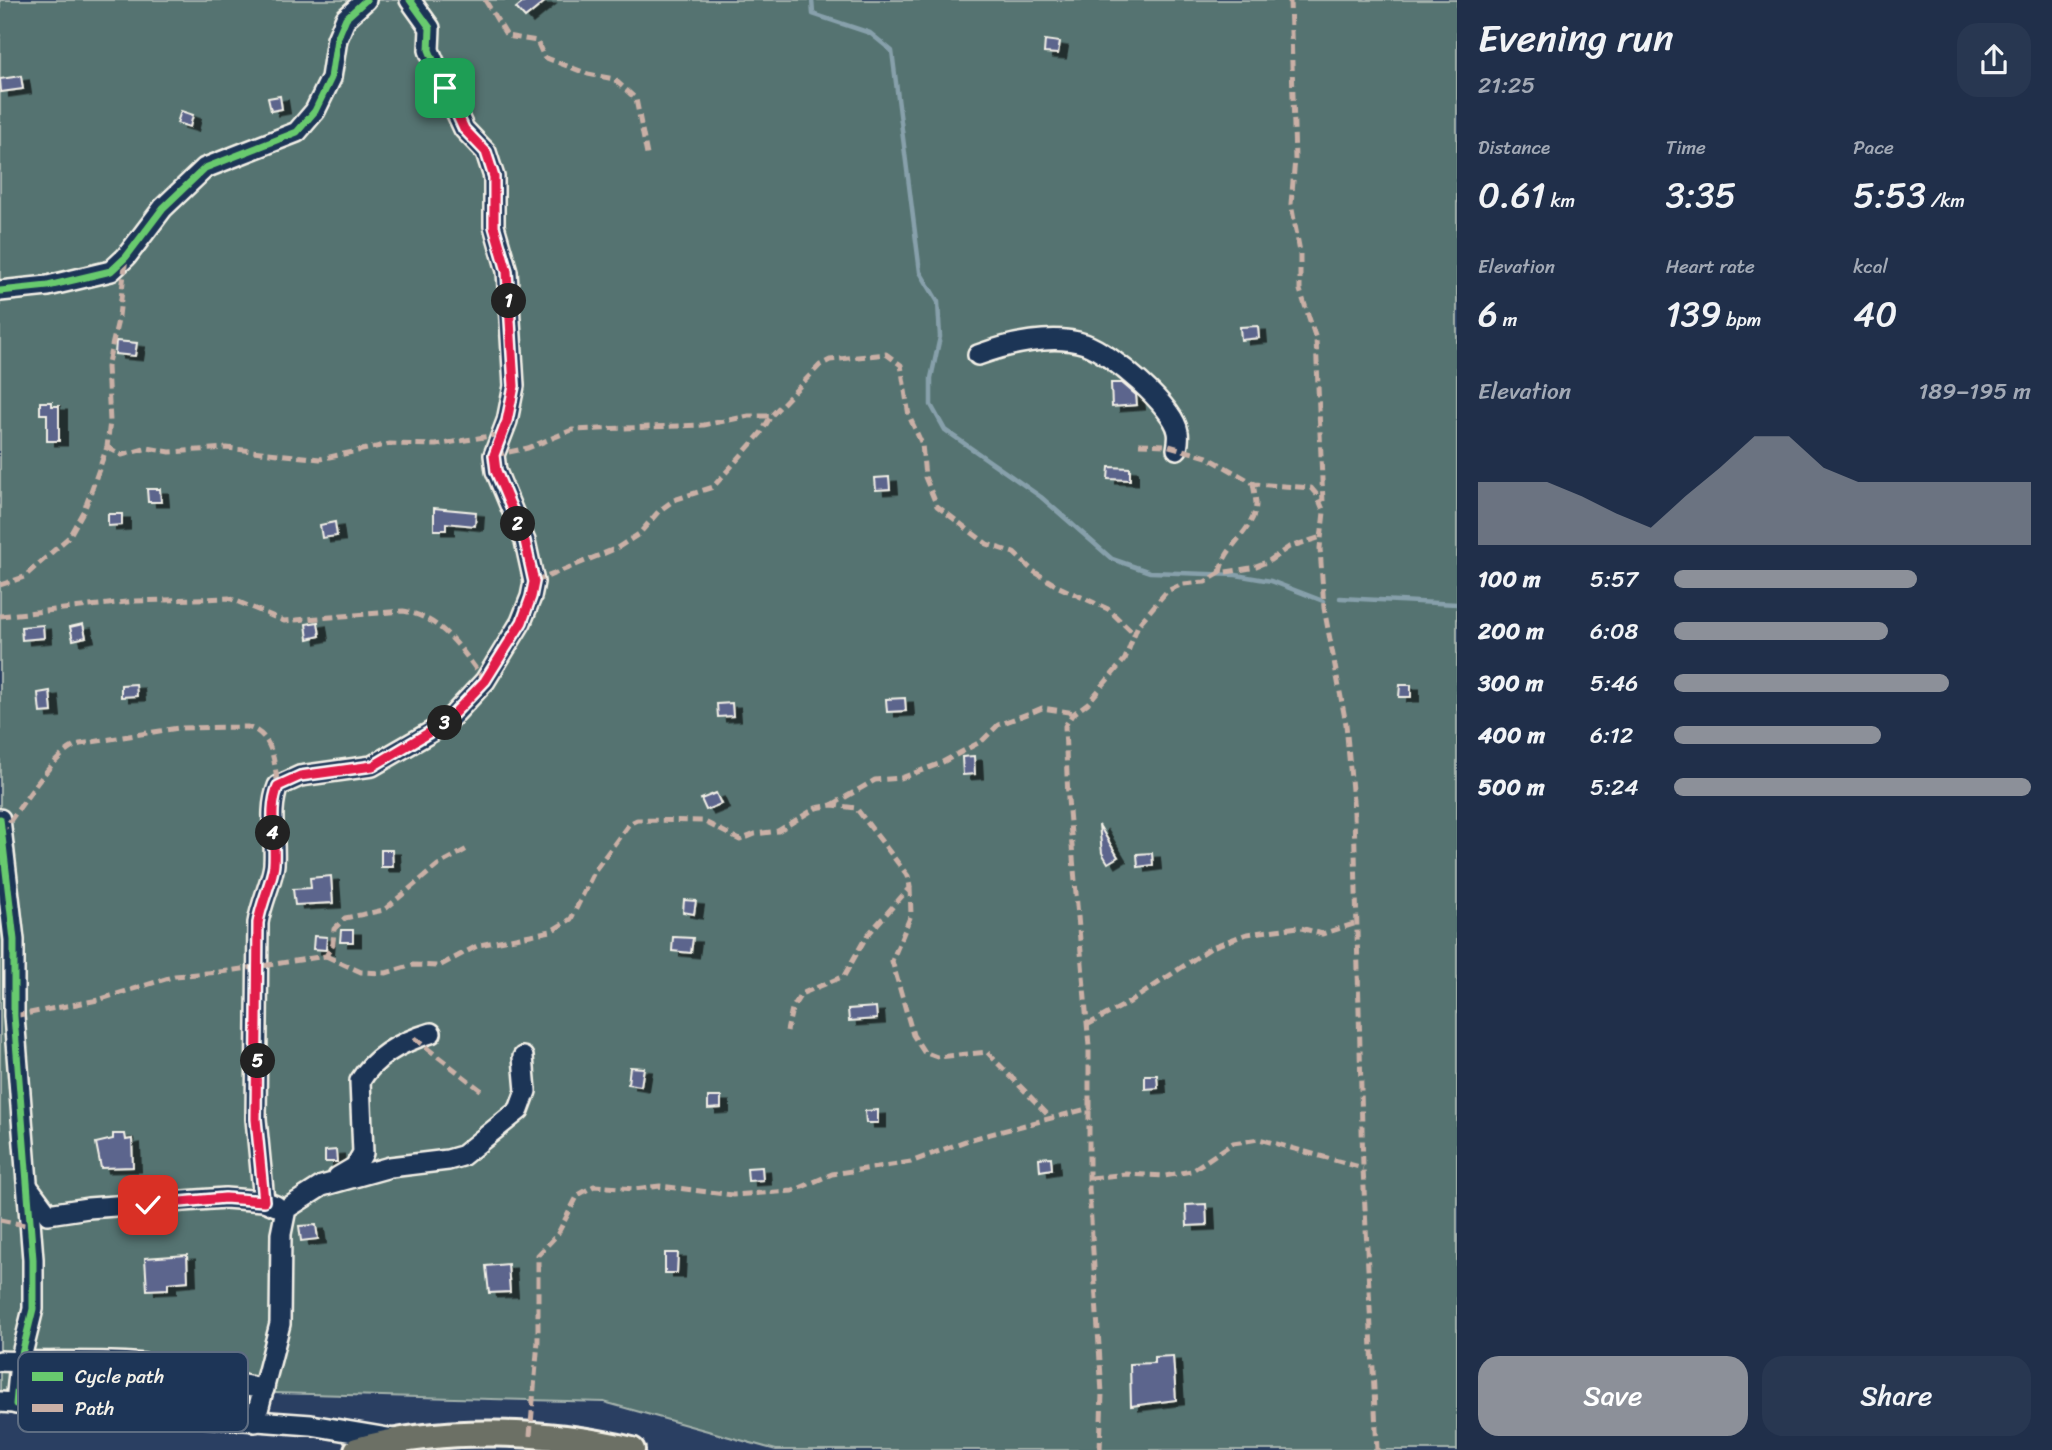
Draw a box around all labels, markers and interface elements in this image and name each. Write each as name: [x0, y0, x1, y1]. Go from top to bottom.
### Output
text: Evening run: [1478, 5, 1674, 72]
button: share: [1957, 23, 2031, 97]
pin: [415, 58, 475, 118]
text: 21:25: [1478, 65, 1535, 106]
icon: arrive: [426, 69, 464, 107]
text: Distance: [1478, 131, 1550, 164]
text: Time: [1666, 131, 1706, 164]
text: Pace: [1853, 131, 1894, 164]
text: 0.61: [1478, 164, 1546, 226]
text: 3:35: [1666, 164, 1736, 226]
text: 5:53: [1853, 164, 1926, 226]
text: km: [1546, 184, 1575, 217]
text: /km: [1926, 184, 1965, 217]
text: Elevation: [1478, 250, 1555, 283]
text: Heart rate: [1666, 250, 1755, 283]
text: kcal: [1853, 250, 1888, 283]
text: 6: [1478, 283, 1498, 345]
text: 139: [1666, 283, 1721, 345]
text: 40: [1853, 283, 1897, 345]
pin: 1: [491, 284, 526, 318]
text: 1: [504, 284, 513, 317]
text: m: [1498, 303, 1517, 336]
text: bpm: [1721, 303, 1761, 336]
text: Elevation: [1478, 371, 1571, 412]
text: 189–195 m: [1918, 371, 2031, 412]
pin: 2: [500, 506, 536, 542]
text: 2: [512, 507, 523, 540]
text: 100 m: [1478, 559, 1541, 600]
text: 5:57: [1590, 559, 1638, 600]
text: 200 m: [1478, 611, 1544, 652]
text: 6:08: [1590, 611, 1638, 652]
text: 300 m: [1478, 663, 1543, 704]
text: 5:46: [1590, 663, 1638, 704]
pin: 3: [428, 706, 462, 740]
text: 3: [439, 706, 450, 739]
text: 400 m: [1478, 715, 1545, 756]
text: 6:12: [1590, 715, 1633, 756]
text: 500 m: [1478, 767, 1545, 808]
text: 5:24: [1590, 767, 1639, 808]
pin: 4: [256, 816, 290, 850]
text: 4: [267, 816, 278, 849]
pin: 5: [240, 1044, 276, 1078]
text: 5: [252, 1044, 263, 1077]
pin: [118, 1175, 178, 1235]
icon: check: [129, 1186, 167, 1224]
legend: [18, 1352, 248, 1432]
button: Save: [1478, 1356, 1748, 1436]
button: Share: [1762, 1356, 2031, 1436]
text: Cycle path: [75, 1360, 164, 1393]
text: Path: [75, 1392, 114, 1425]

